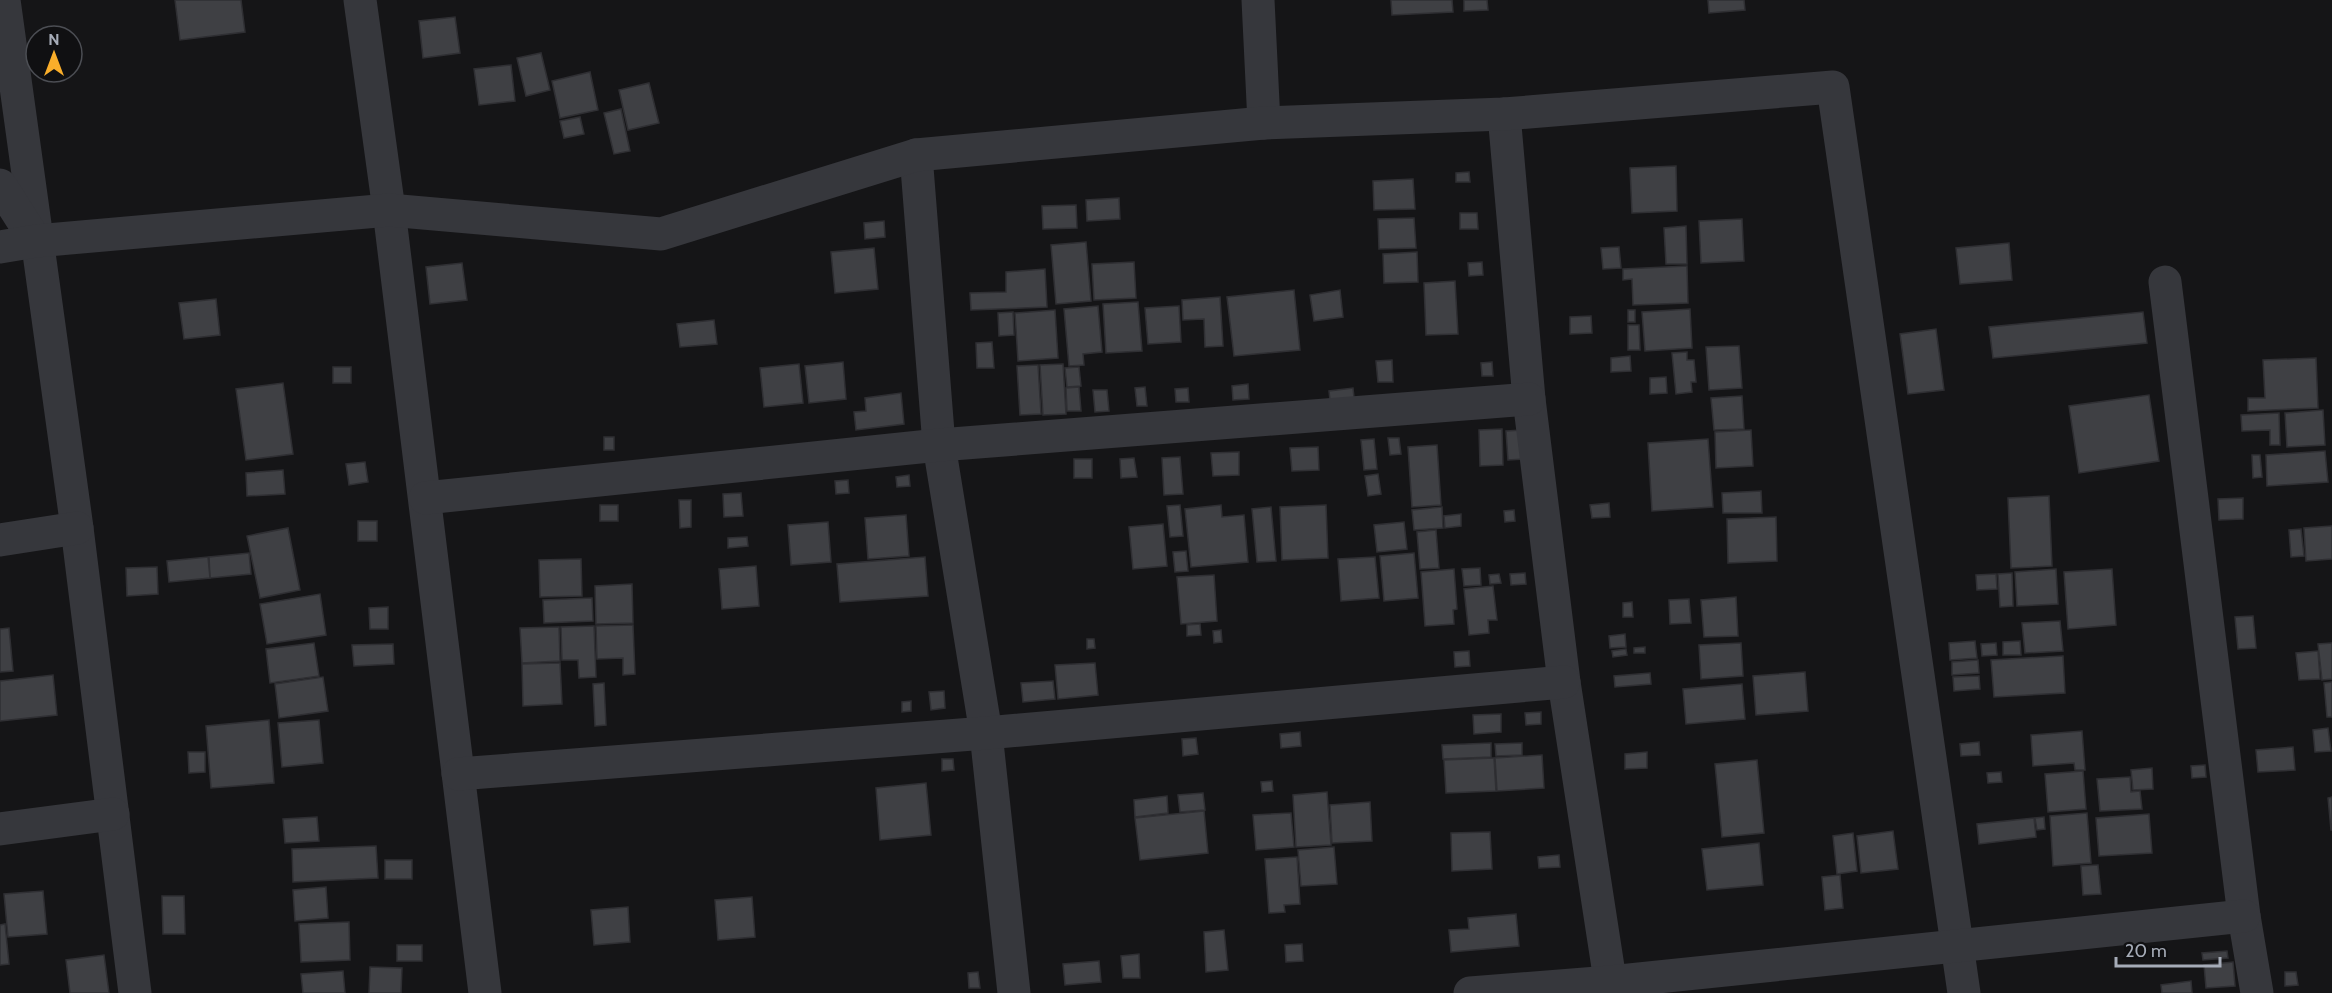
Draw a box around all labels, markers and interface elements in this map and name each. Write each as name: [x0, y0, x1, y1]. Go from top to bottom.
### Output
north arrow: [24, 24, 84, 84]
text: N: [48, 30, 60, 49]
scale bar: [2116, 930, 2220, 968]
text: 20 m: [2125, 940, 2167, 962]

